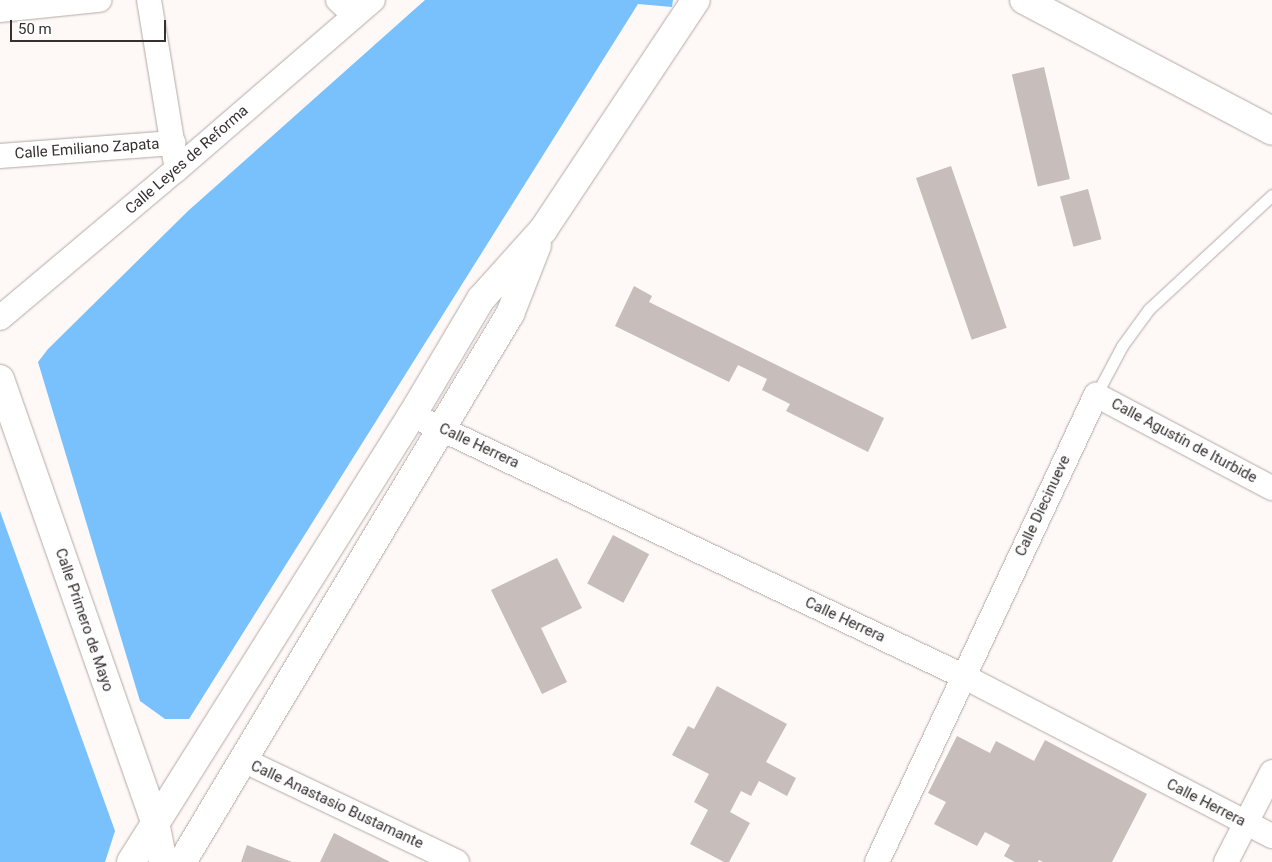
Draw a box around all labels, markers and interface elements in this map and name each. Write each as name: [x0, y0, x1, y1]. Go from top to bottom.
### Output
scale bar: [12, 10, 169, 42]
text: 50 m: [18, 20, 52, 38]
street label: Calle Leyes de Reforma: [122, 102, 252, 218]
street label: Calle Emiliano Zapata: [14, 135, 160, 163]
street label: Calle Agustín de Iturbide: [1108, 395, 1260, 487]
street label: Calle Herrera: [436, 420, 522, 472]
street label: Calle Diecinueve: [1012, 453, 1074, 559]
street label: Calle Primero de Mayo: [51, 546, 117, 694]
street label: Calle Herrera: [802, 594, 888, 646]
street label: Calle Anastasio Bustamante: [248, 757, 426, 853]
street label: Calle Herrera: [1163, 775, 1249, 831]

